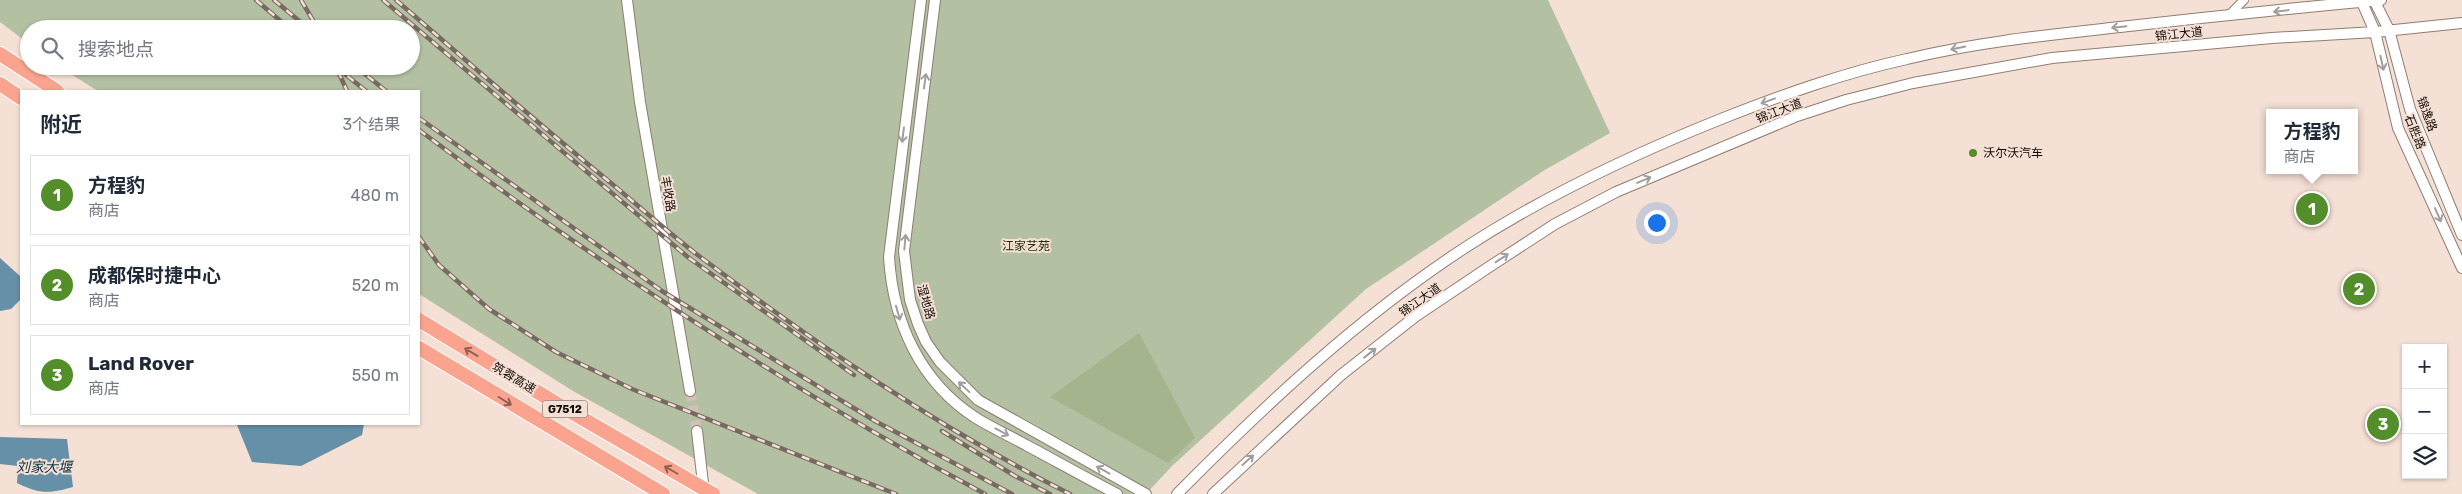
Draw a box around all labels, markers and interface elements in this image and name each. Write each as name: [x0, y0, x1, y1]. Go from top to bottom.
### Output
one-way arrow: [2273, 6, 2289, 16]
search box: [20, 20, 420, 75]
one-way arrow: [2111, 22, 2127, 32]
street label: 锦江大道: [2154, 25, 2204, 43]
icon: search: [38, 34, 66, 62]
text: 搜索地点: [78, 38, 154, 61]
one-way arrow: [1950, 44, 1966, 54]
one-way arrow: [2378, 54, 2387, 70]
one-way arrow: [920, 73, 930, 89]
street label: 锦逸路: [2414, 95, 2440, 133]
street label: 锦江大道: [1754, 96, 1804, 126]
one-way arrow: [1761, 97, 1776, 106]
popup: [2266, 109, 2358, 174]
text: 附近: [40, 112, 82, 137]
street label: 石胜路: [2402, 113, 2428, 151]
text: 3个结果: [342, 115, 400, 134]
text: 方程豹: [2283, 120, 2341, 143]
one-way arrow: [898, 127, 908, 143]
place label: 沃尔沃汽车: [1983, 146, 2043, 160]
marker: 沃尔沃汽车: [1967, 147, 1979, 159]
text: 商店: [2283, 147, 2316, 166]
text: 方程豹: [88, 174, 145, 197]
street label: 丰收路: [658, 175, 678, 213]
one-way arrow: [1636, 175, 1651, 185]
text: 1: [53, 186, 61, 205]
text: 480 m: [351, 186, 399, 205]
pin: 1: [2296, 190, 2328, 228]
text: 商店: [88, 201, 120, 220]
one-way arrow: [2434, 207, 2443, 222]
your location: [1644, 210, 1670, 236]
one-way arrow: [900, 235, 909, 251]
park label: 江家艺苑: [1002, 239, 1050, 253]
one-way arrow: [1494, 253, 1508, 263]
text: 成都保时捷中心: [88, 264, 221, 287]
pin: 2: [2343, 270, 2375, 308]
text: 2: [52, 276, 62, 295]
text: 520 m: [352, 276, 399, 295]
street label: 锦江大道: [1396, 280, 1444, 320]
street label: 湿地路: [914, 283, 938, 321]
text: 商店: [88, 291, 120, 310]
one-way arrow: [893, 305, 903, 321]
map controls: [2402, 344, 2447, 479]
button: +: [2402, 344, 2447, 389]
one-way arrow: [464, 346, 478, 356]
one-way arrow: [1363, 347, 1376, 358]
text: Land Rover: [88, 352, 194, 375]
street label: 筑蓉高速: [490, 360, 538, 396]
text: 3: [52, 366, 62, 385]
text: 550 m: [352, 366, 399, 385]
text: 商店: [88, 379, 120, 398]
one-way arrow: [958, 381, 971, 393]
button: −: [2402, 389, 2447, 434]
one-way arrow: [498, 396, 512, 406]
road number: G7512: [542, 400, 588, 418]
pin: 3: [2367, 405, 2399, 443]
one-way arrow: [994, 428, 1009, 437]
button: layers: [2402, 434, 2447, 479]
one-way arrow: [1241, 454, 1254, 466]
water label: 刘家大堰: [16, 459, 74, 476]
one-way arrow: [665, 464, 679, 474]
one-way arrow: [1097, 465, 1111, 475]

